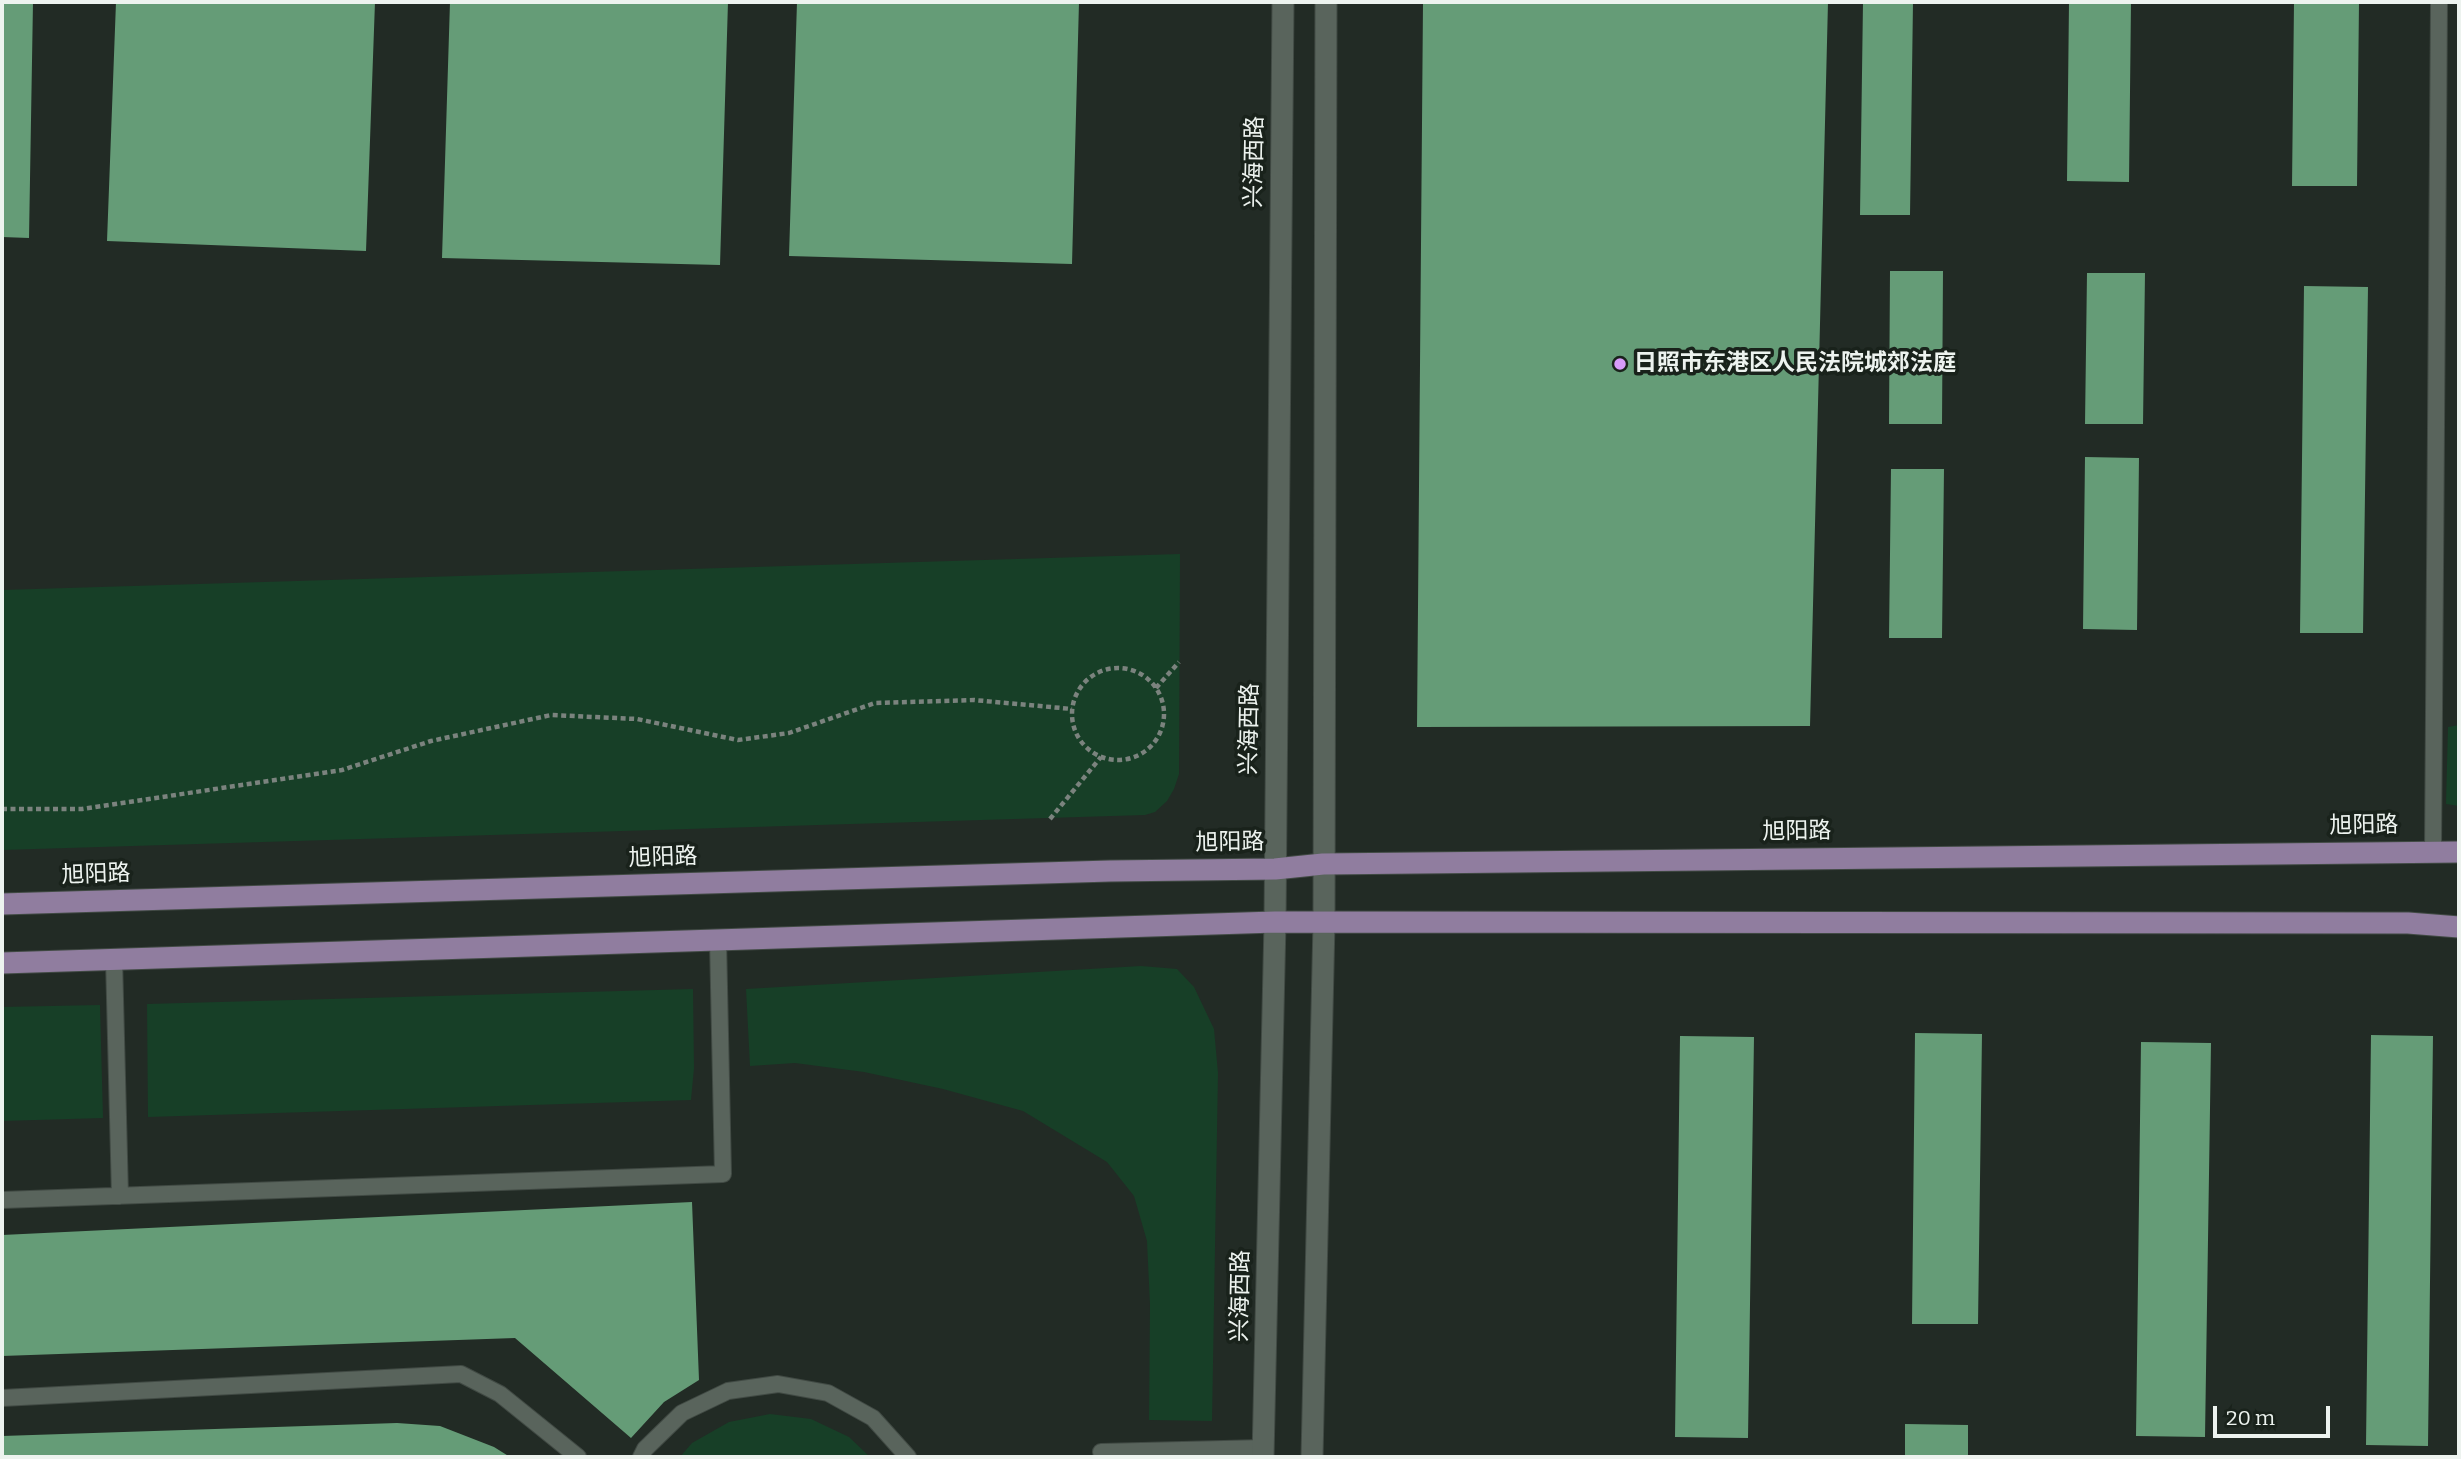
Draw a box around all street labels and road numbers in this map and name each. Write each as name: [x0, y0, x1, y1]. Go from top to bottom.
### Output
street label: 兴海西路: [1240, 116, 1270, 208]
street label: 兴海西路: [1235, 683, 1265, 775]
street label: 旭阳路: [2329, 812, 2399, 840]
street label: 旭阳路: [1762, 818, 1832, 846]
street label: 旭阳路: [1195, 829, 1265, 857]
street label: 旭阳路: [628, 843, 698, 873]
street label: 旭阳路: [61, 860, 131, 890]
street label: 兴海西路: [1226, 1250, 1256, 1342]

